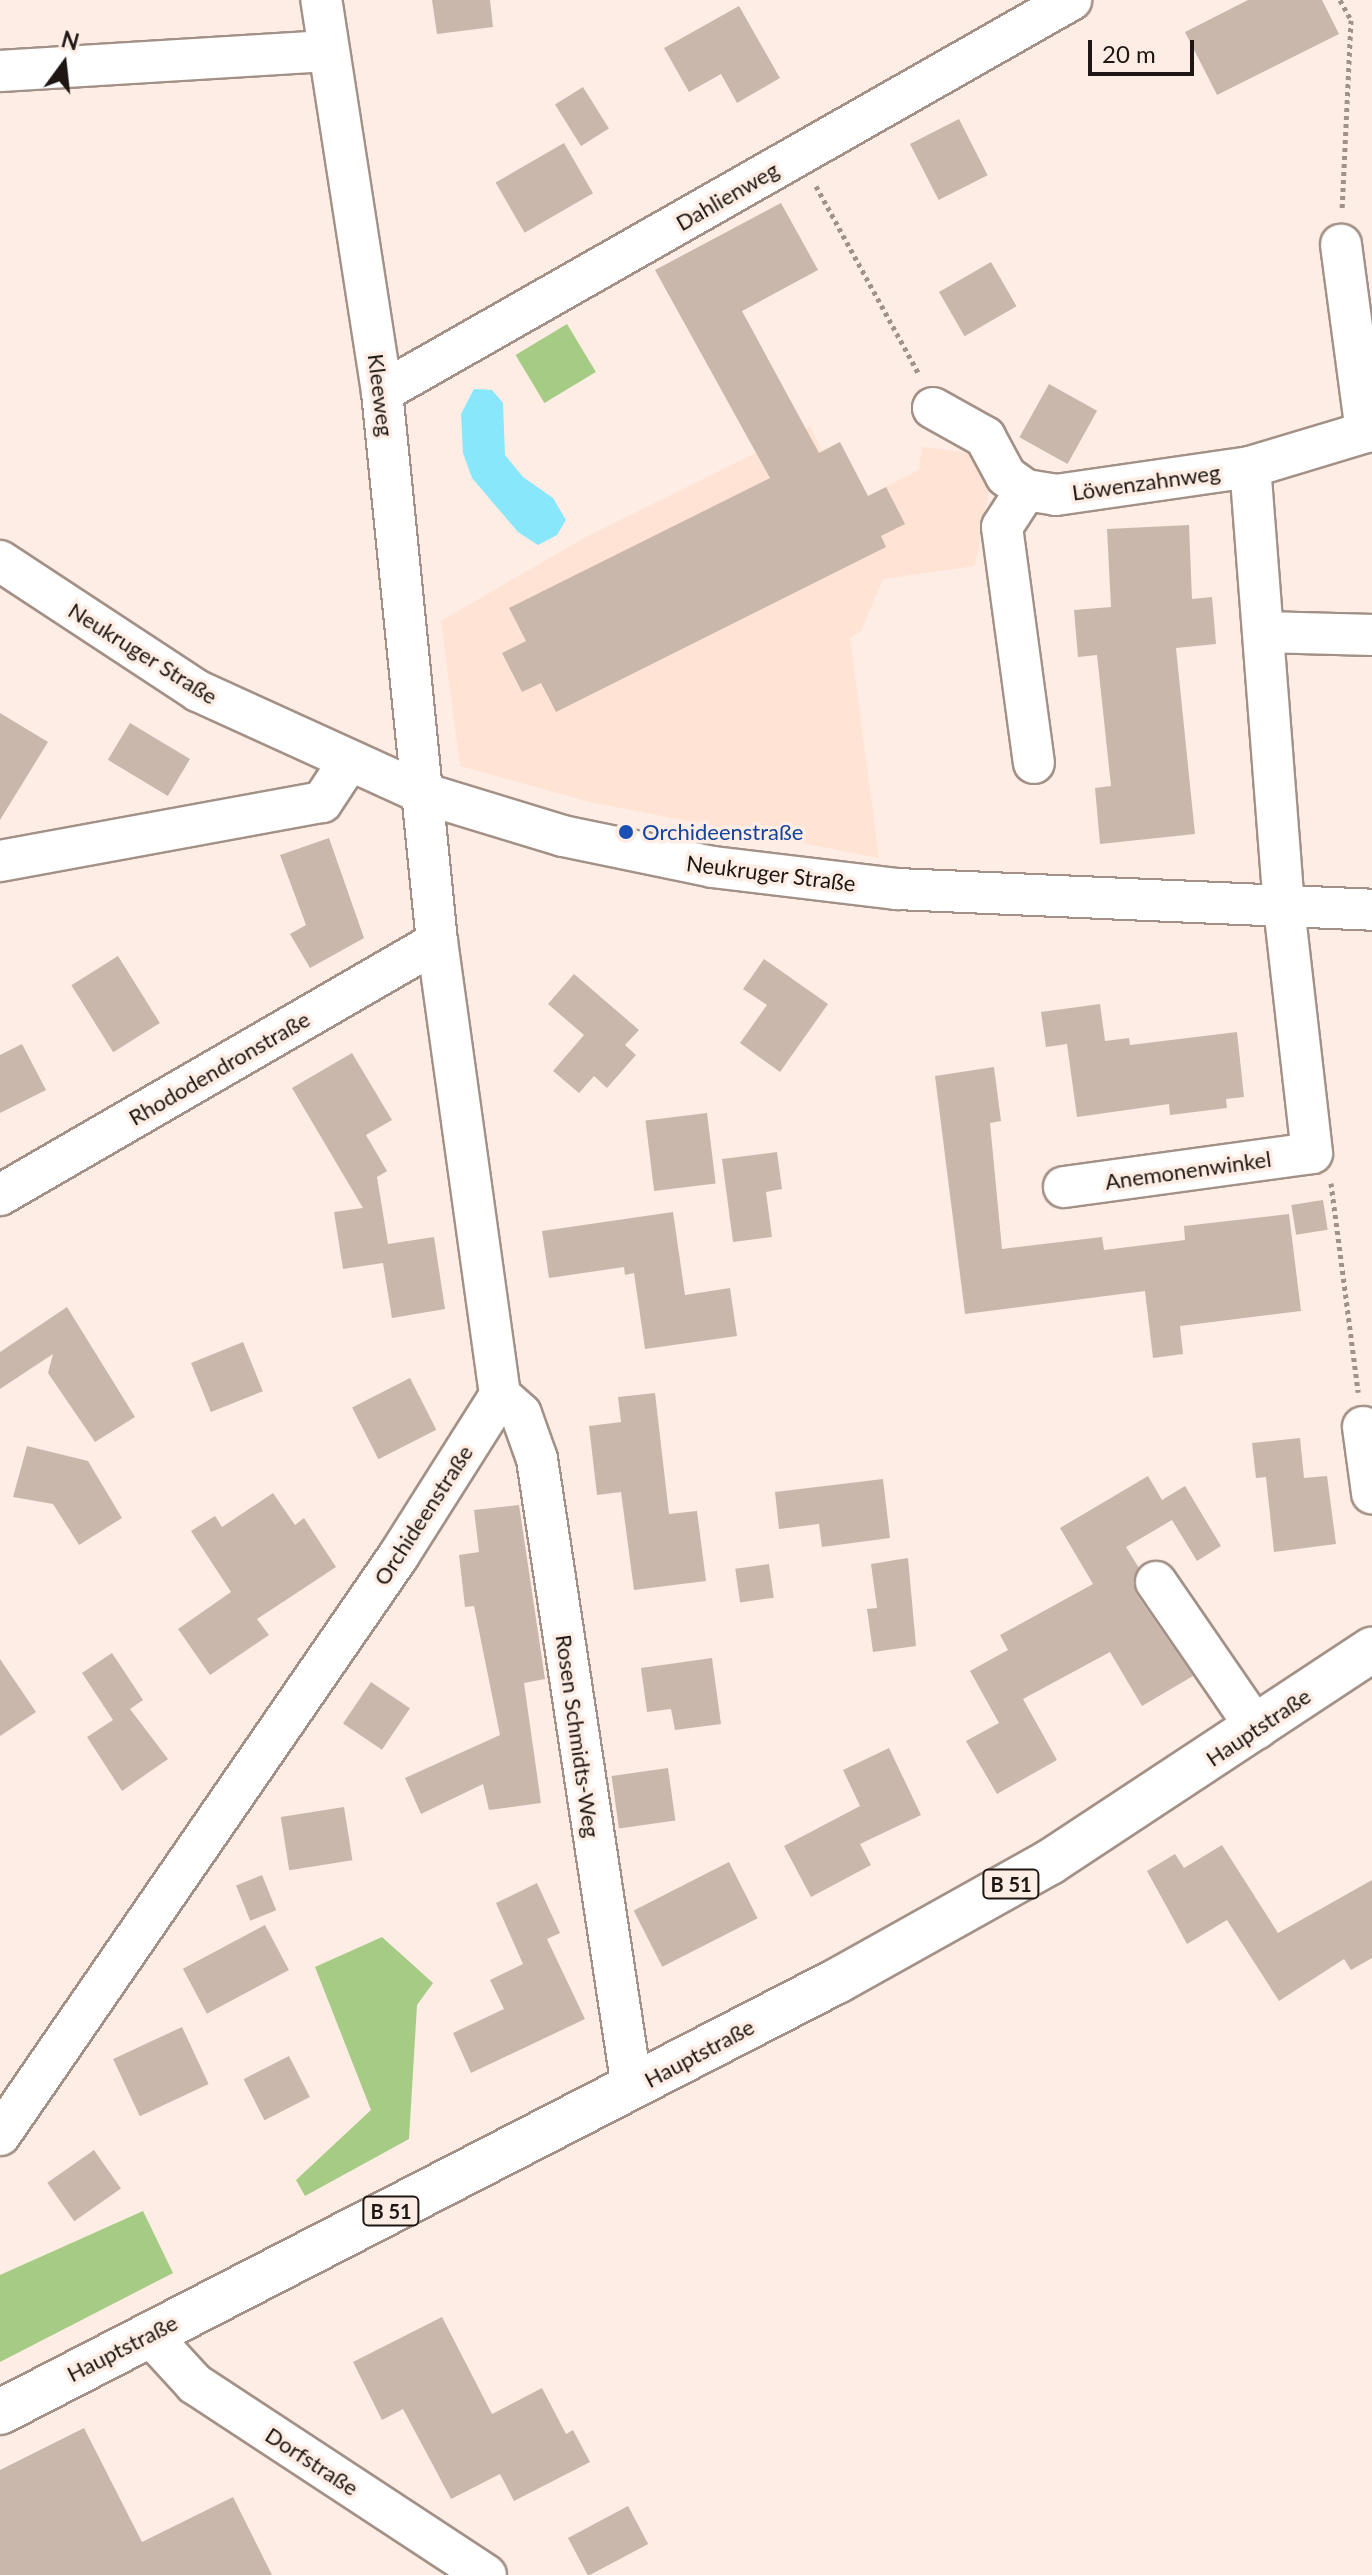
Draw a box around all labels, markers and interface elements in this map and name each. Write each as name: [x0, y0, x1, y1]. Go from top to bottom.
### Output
north arrow: [24, 24, 104, 104]
scale bar: [1092, 24, 1198, 74]
text: N: [59, 25, 82, 56]
text: 20 m: [1102, 39, 1156, 68]
street label: Dahlienweg: [671, 156, 783, 236]
street label: Kleeweg: [363, 352, 399, 438]
street label: Löwenzahnweg: [1070, 459, 1222, 505]
street label: Neukruger Straße: [64, 597, 222, 709]
place label: Orchideenstraße: [642, 819, 803, 845]
marker: Orchideenstraße: [617, 823, 635, 841]
street label: Neukruger Straße: [685, 849, 857, 897]
street label: Rhododendronstraße: [124, 1005, 314, 1131]
street label: Anemonenwinkel: [1103, 1145, 1273, 1195]
street label: Orchideenstraße: [368, 1440, 478, 1590]
street label: Rosen Schmidts-Weg: [551, 1633, 605, 1839]
street label: Hauptstraße: [1201, 1682, 1315, 1772]
road number: B 51: [981, 1868, 1041, 1900]
street label: Hauptstraße: [640, 2013, 758, 2093]
road number: B 51: [361, 2195, 421, 2227]
street label: Hauptstraße: [62, 2309, 182, 2387]
street label: Dorfstraße: [261, 2421, 363, 2501]

